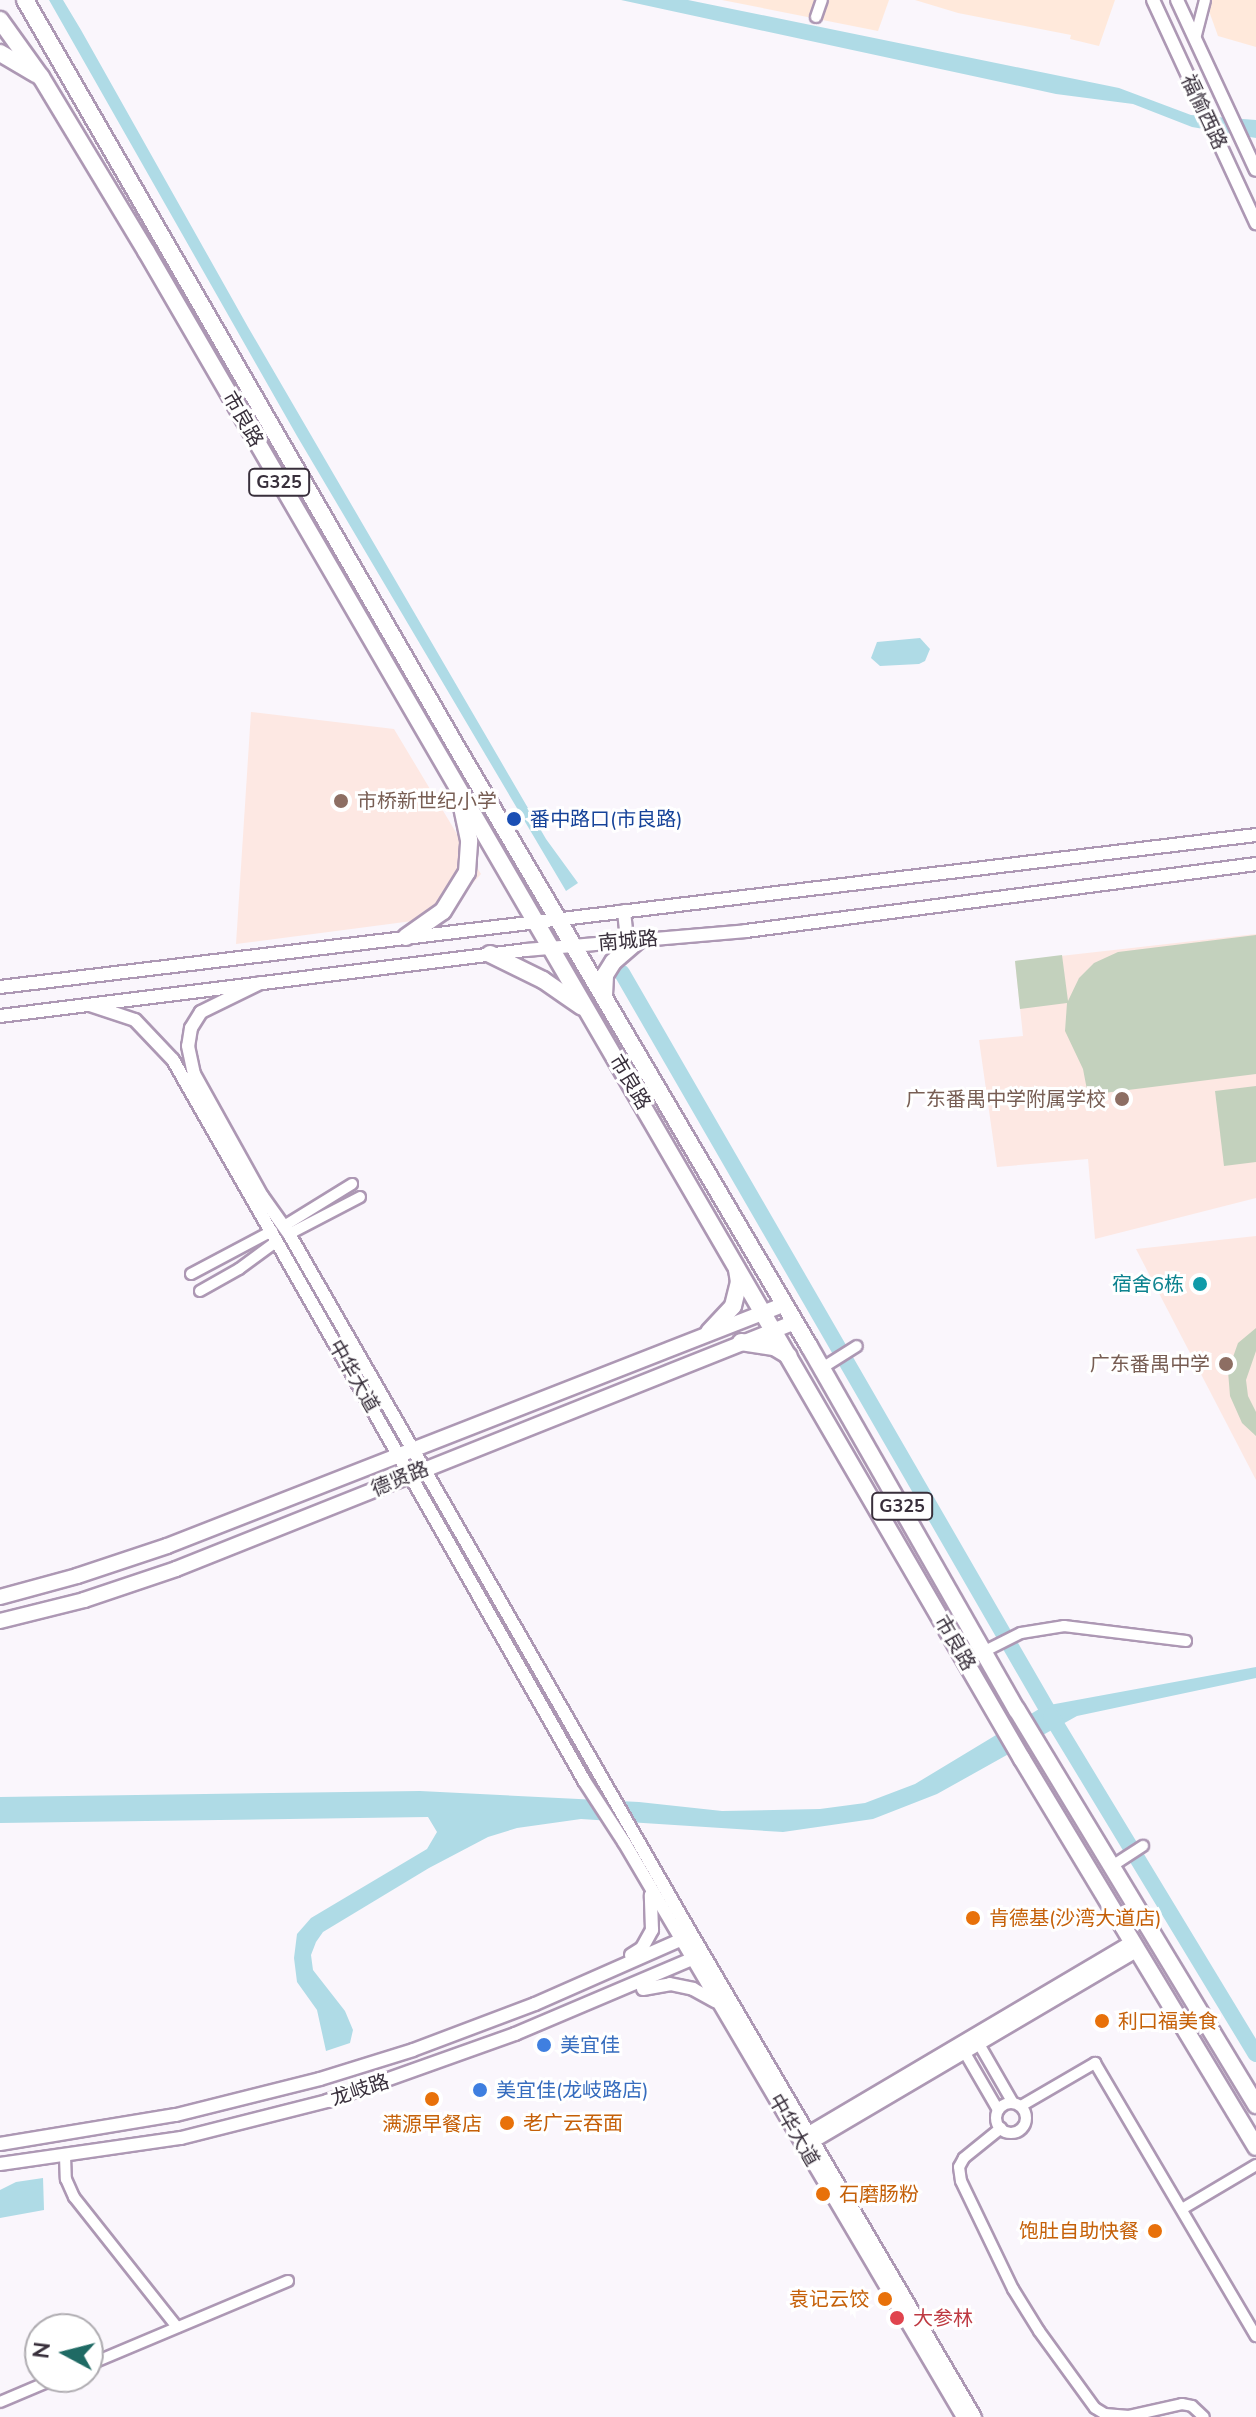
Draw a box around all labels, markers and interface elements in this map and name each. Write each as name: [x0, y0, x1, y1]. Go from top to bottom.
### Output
street label: 福愉西路: [1176, 71, 1232, 153]
street label: 市良路: [218, 387, 268, 451]
road number: G325: [247, 468, 311, 496]
place label: 市桥新世纪小学: [357, 789, 497, 813]
marker: 市桥新世纪小学: [332, 792, 350, 810]
place label: 番中路口(市良路): [530, 807, 683, 831]
marker: 番中路口(市良路): [505, 810, 523, 828]
street label: 南城路: [597, 926, 659, 956]
street label: 市良路: [604, 1050, 656, 1114]
place label: 广东番禺中学附属学校: [906, 1087, 1106, 1111]
marker: 广东番禺中学附属学校: [1113, 1090, 1131, 1108]
place label: 宿舍6栋: [1112, 1272, 1184, 1296]
marker: 宿舍6栋: [1191, 1275, 1209, 1293]
street label: 中华大道: [324, 1335, 384, 1417]
place label: 广东番禺中学: [1090, 1352, 1210, 1376]
marker: 广东番禺中学: [1217, 1355, 1235, 1373]
street label: 德贤路: [368, 1457, 432, 1501]
road number: G325: [870, 1492, 934, 1520]
street label: 市良路: [930, 1611, 980, 1675]
place label: 肯德基(沙湾大道店): [989, 1906, 1162, 1930]
marker: 肯德基(沙湾大道店): [964, 1909, 982, 1927]
place label: 利口福美食: [1118, 2009, 1218, 2033]
marker: 利口福美食: [1093, 2012, 1111, 2030]
place label: 美宜佳: [560, 2033, 620, 2057]
marker: 美宜佳: [535, 2036, 553, 2054]
street label: 龙岐路: [328, 2069, 392, 2111]
place label: 美宜佳(龙岐路店): [496, 2078, 649, 2102]
marker: 美宜佳(龙岐路店): [471, 2081, 489, 2099]
street label: 中华大道: [764, 2089, 824, 2171]
marker: 满源早餐店: [423, 2090, 441, 2108]
place label: 老广云吞面: [523, 2111, 623, 2135]
place label: 满源早餐店: [382, 2112, 482, 2136]
marker: 老广云吞面: [498, 2114, 516, 2132]
place label: 石磨肠粉: [839, 2182, 919, 2206]
marker: 石磨肠粉: [814, 2185, 832, 2203]
place label: 饱肚自助快餐: [1019, 2219, 1139, 2243]
marker: 饱肚自助快餐: [1146, 2222, 1164, 2240]
place label: 袁记云饺: [789, 2287, 869, 2311]
marker: 袁记云饺: [876, 2290, 894, 2308]
place label: 大参林: [913, 2306, 973, 2330]
marker: 大参林: [888, 2309, 906, 2327]
north arrow: [24, 2313, 104, 2393]
text: N: [26, 2340, 58, 2360]

